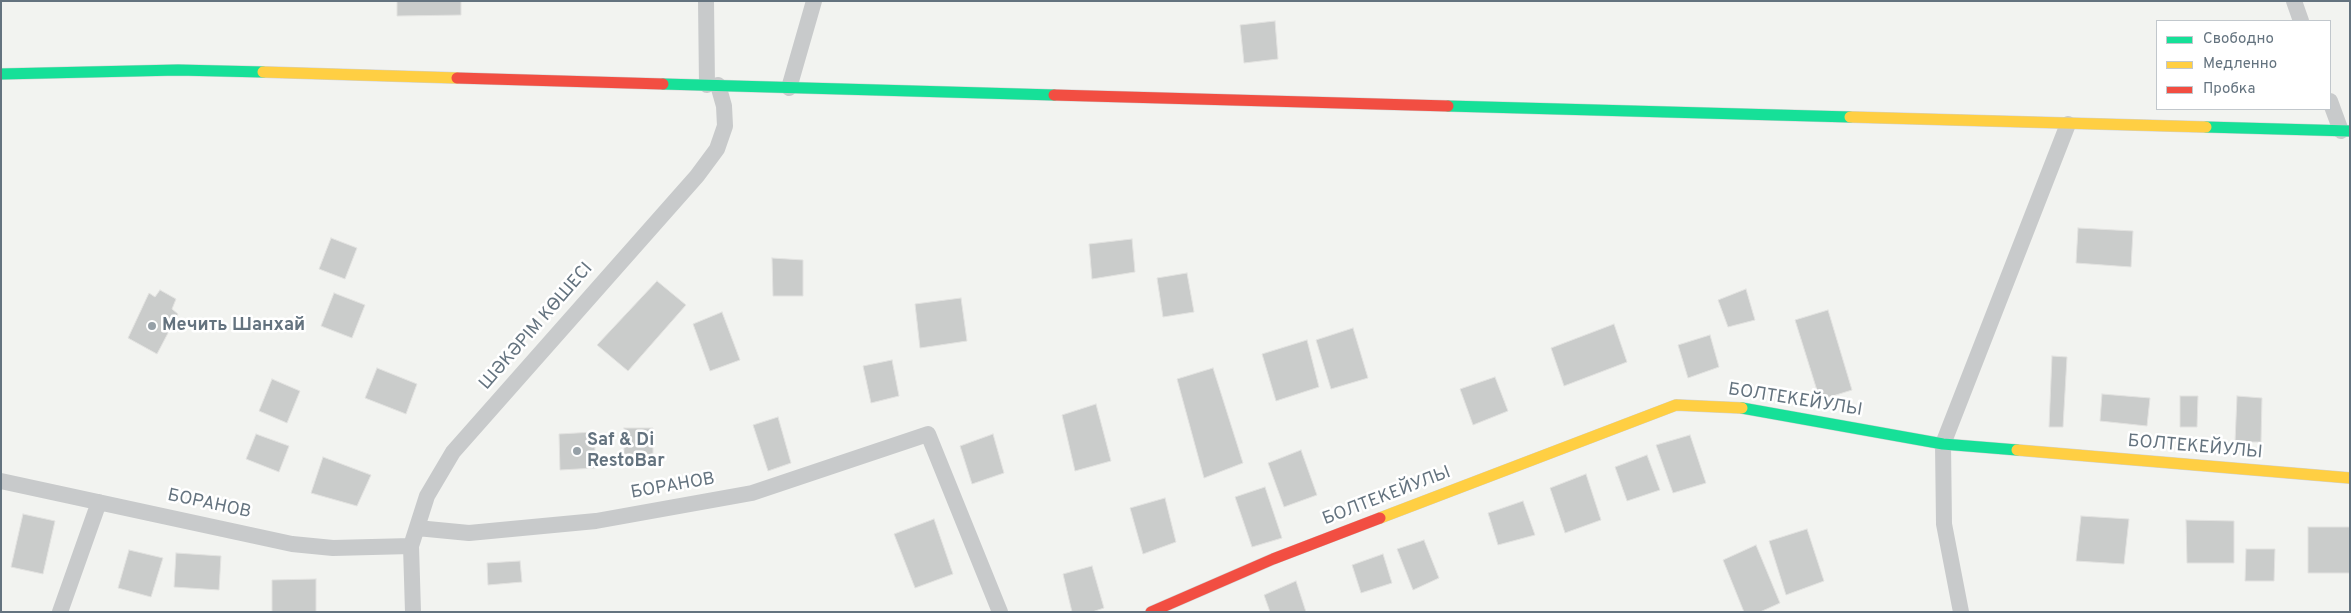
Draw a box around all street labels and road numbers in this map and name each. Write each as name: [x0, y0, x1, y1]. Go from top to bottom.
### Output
street label: ШӘКӘРІМ КӨШЕСІ: [476, 259, 598, 395]
street label: БОЛТЕКЕЙУЛЫ: [1726, 380, 1864, 422]
street label: БОЛТЕКЕЙУЛЫ: [2127, 431, 2263, 465]
street label: БОЛТЕКЕЙУЛЫ: [1320, 463, 1454, 531]
street label: БОРАНОВ: [629, 469, 717, 505]
street label: БОРАНОВ: [165, 486, 253, 524]

